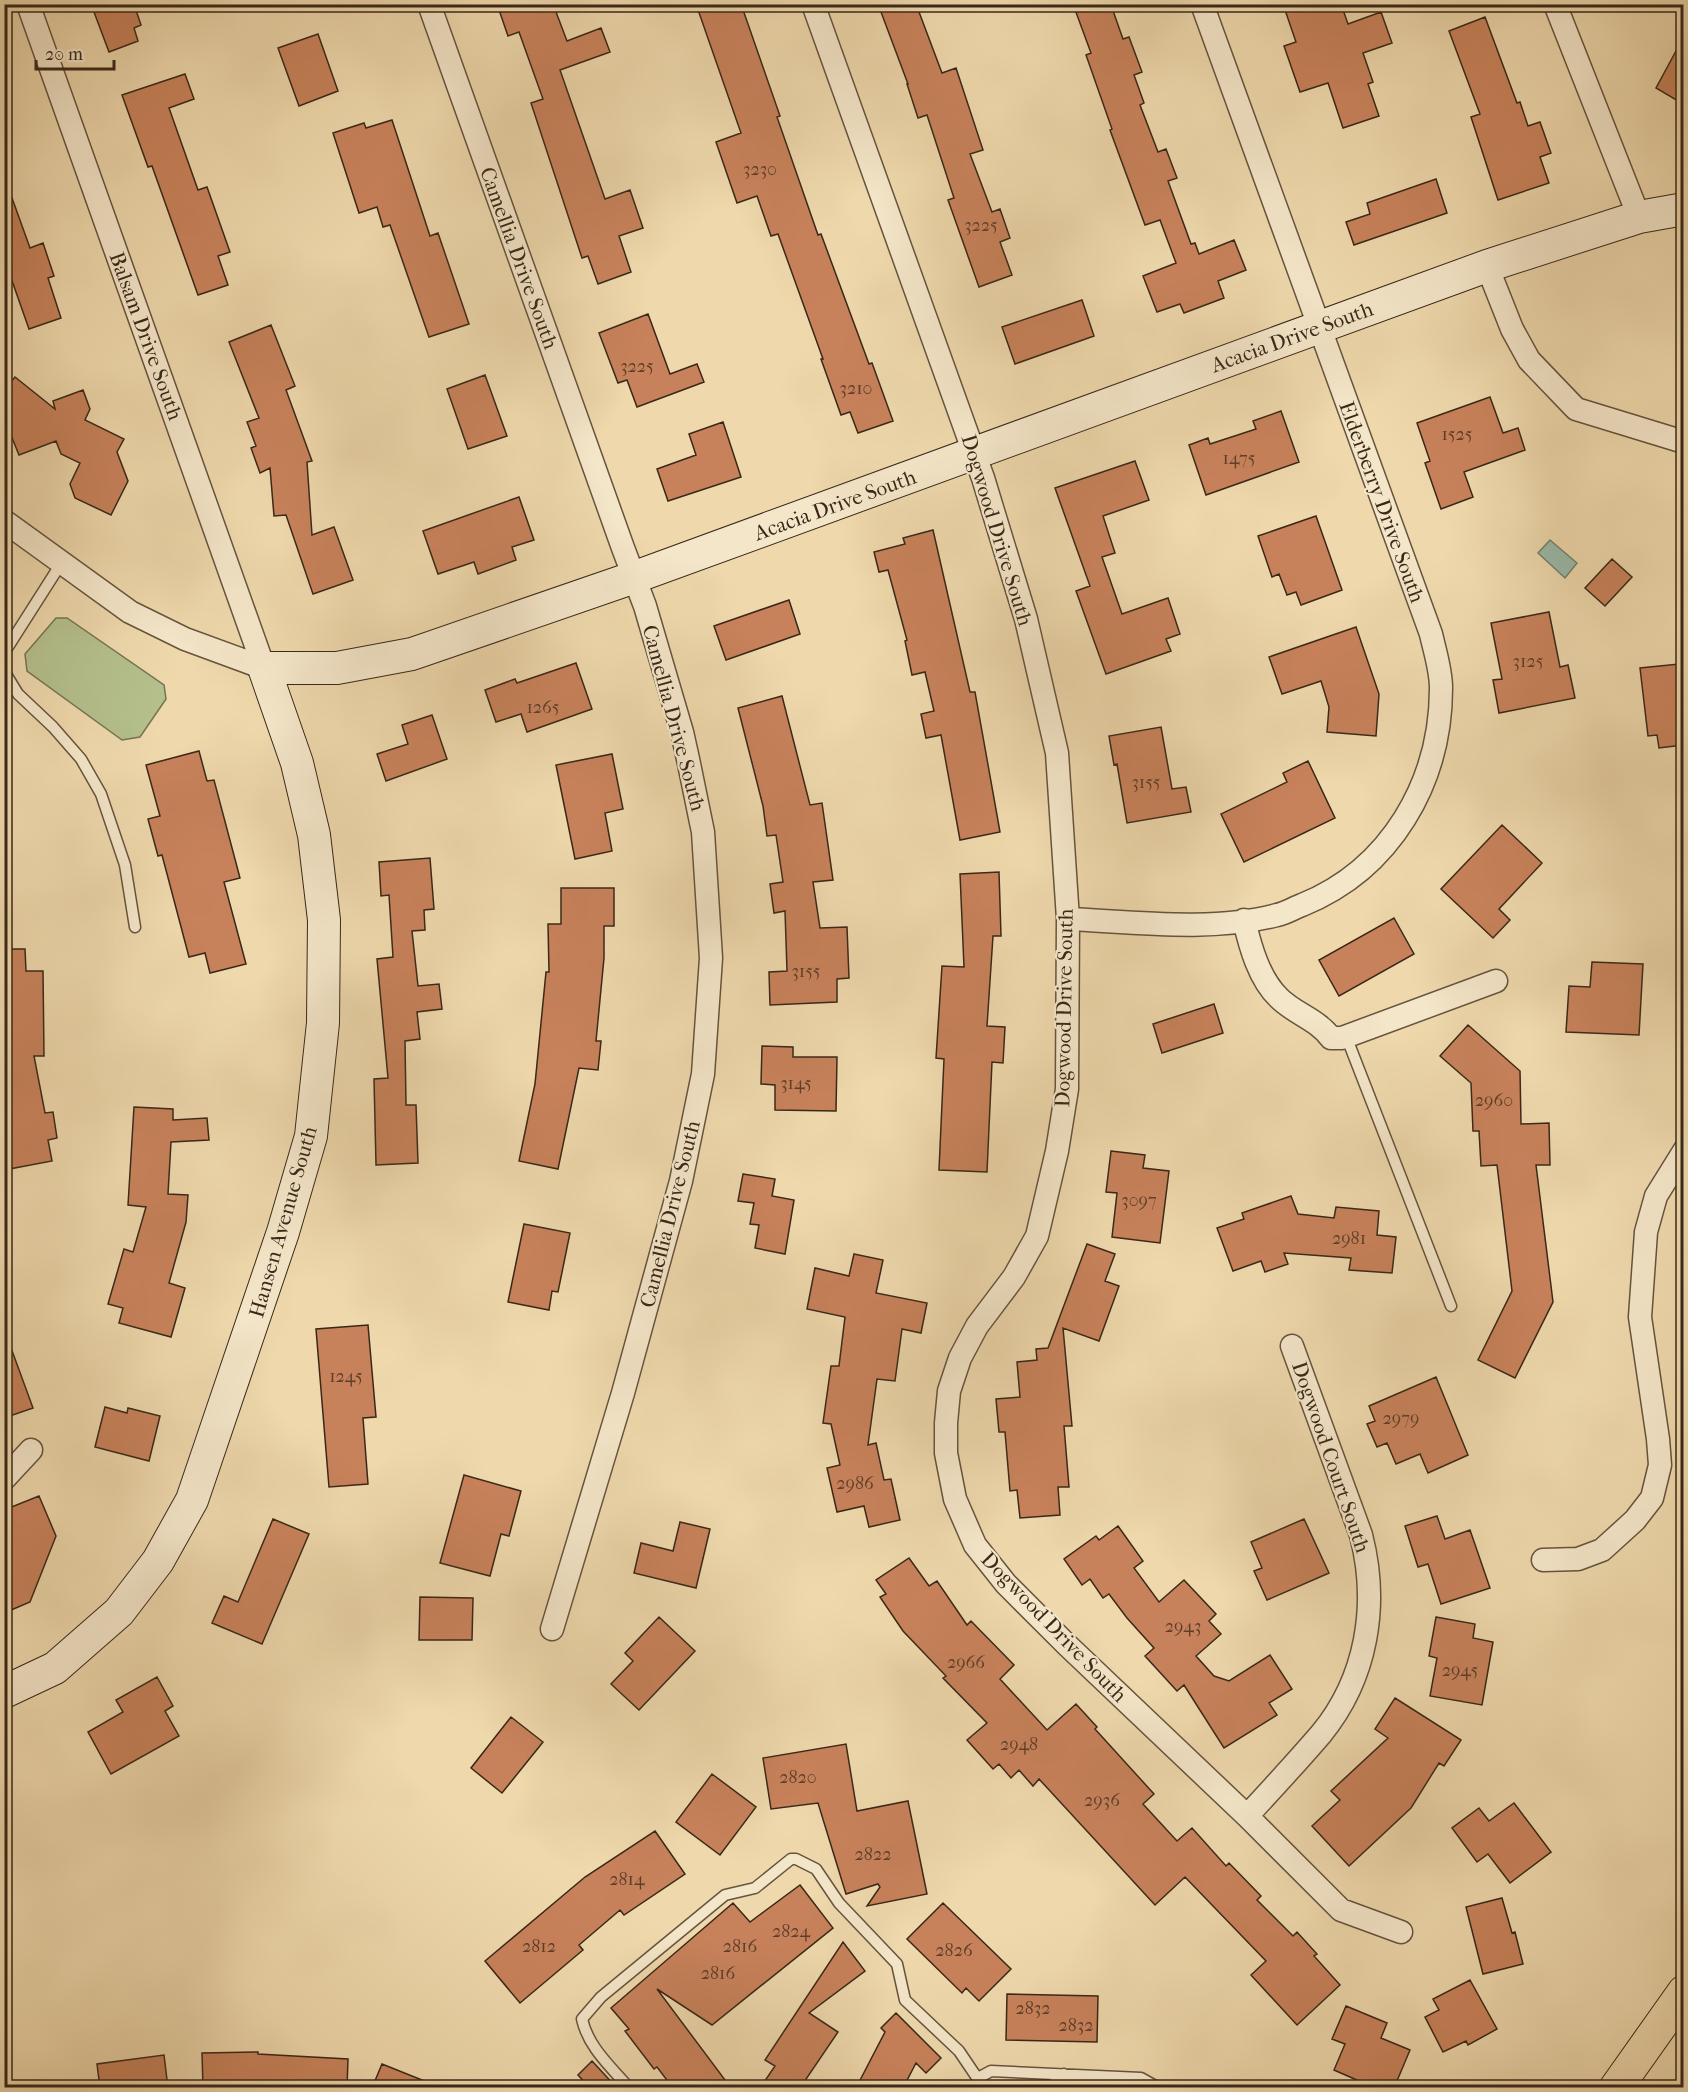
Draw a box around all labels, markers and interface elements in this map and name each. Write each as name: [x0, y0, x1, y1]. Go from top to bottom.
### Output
scale bar: [36, 33, 114, 71]
text: 20 m: [45, 44, 83, 65]
house number: 3230: [743, 159, 777, 180]
street label: Camellia Drive South: [475, 164, 563, 352]
house number: 3225: [964, 215, 998, 236]
street label: Balsam Drive South: [104, 249, 188, 423]
street label: Acacia Drive South: [1207, 297, 1376, 378]
house number: 3225: [620, 356, 654, 377]
house number: 3210: [840, 378, 872, 399]
street label: Elderberry Drive South: [1334, 398, 1430, 606]
house number: 1525: [1441, 424, 1473, 445]
street label: Dogwood Drive South: [956, 431, 1038, 629]
house number: 1475: [1222, 448, 1256, 469]
street label: Acacia Drive South: [750, 465, 919, 546]
street label: Camellia Drive South: [638, 622, 710, 814]
house number: 3125: [1513, 651, 1544, 672]
house number: 1265: [526, 697, 560, 718]
house number: 3155: [1131, 772, 1161, 793]
street label: Dogwood Drive South: [1050, 908, 1078, 1108]
house number: 3155: [791, 961, 821, 982]
house number: 3145: [780, 1073, 812, 1094]
house number: 2960: [1475, 1090, 1513, 1111]
street label: Camellia Drive South: [635, 1118, 705, 1310]
street label: Hansen Avenue South: [244, 1123, 322, 1320]
house number: 3097: [1121, 1190, 1157, 1211]
house number: 2981: [1332, 1228, 1366, 1249]
street label: Dogwood Court South: [1287, 1358, 1375, 1556]
house number: 1245: [329, 1366, 363, 1387]
house number: 2979: [1383, 1408, 1419, 1429]
house number: 2986: [836, 1473, 874, 1494]
street label: Dogwood Drive South: [976, 1547, 1132, 1707]
house number: 2943: [1165, 1616, 1201, 1637]
house number: 2966: [947, 1652, 985, 1673]
house number: 2945: [1442, 1660, 1478, 1681]
house number: 2948: [1000, 1734, 1038, 1755]
house number: 2820: [779, 1767, 817, 1788]
house number: 2936: [1084, 1790, 1120, 1811]
house number: 2822: [855, 1844, 891, 1865]
house number: 2814: [609, 1869, 645, 1890]
house number: 2824: [772, 1921, 810, 1942]
house number: 2812: [522, 1936, 556, 1957]
house number: 2816: [723, 1936, 757, 1957]
house number: 2826: [935, 1940, 973, 1961]
house number: 2816: [701, 1963, 735, 1984]
house number: 2832: [1016, 1998, 1050, 2019]
house number: 2832: [1059, 2015, 1093, 2036]

